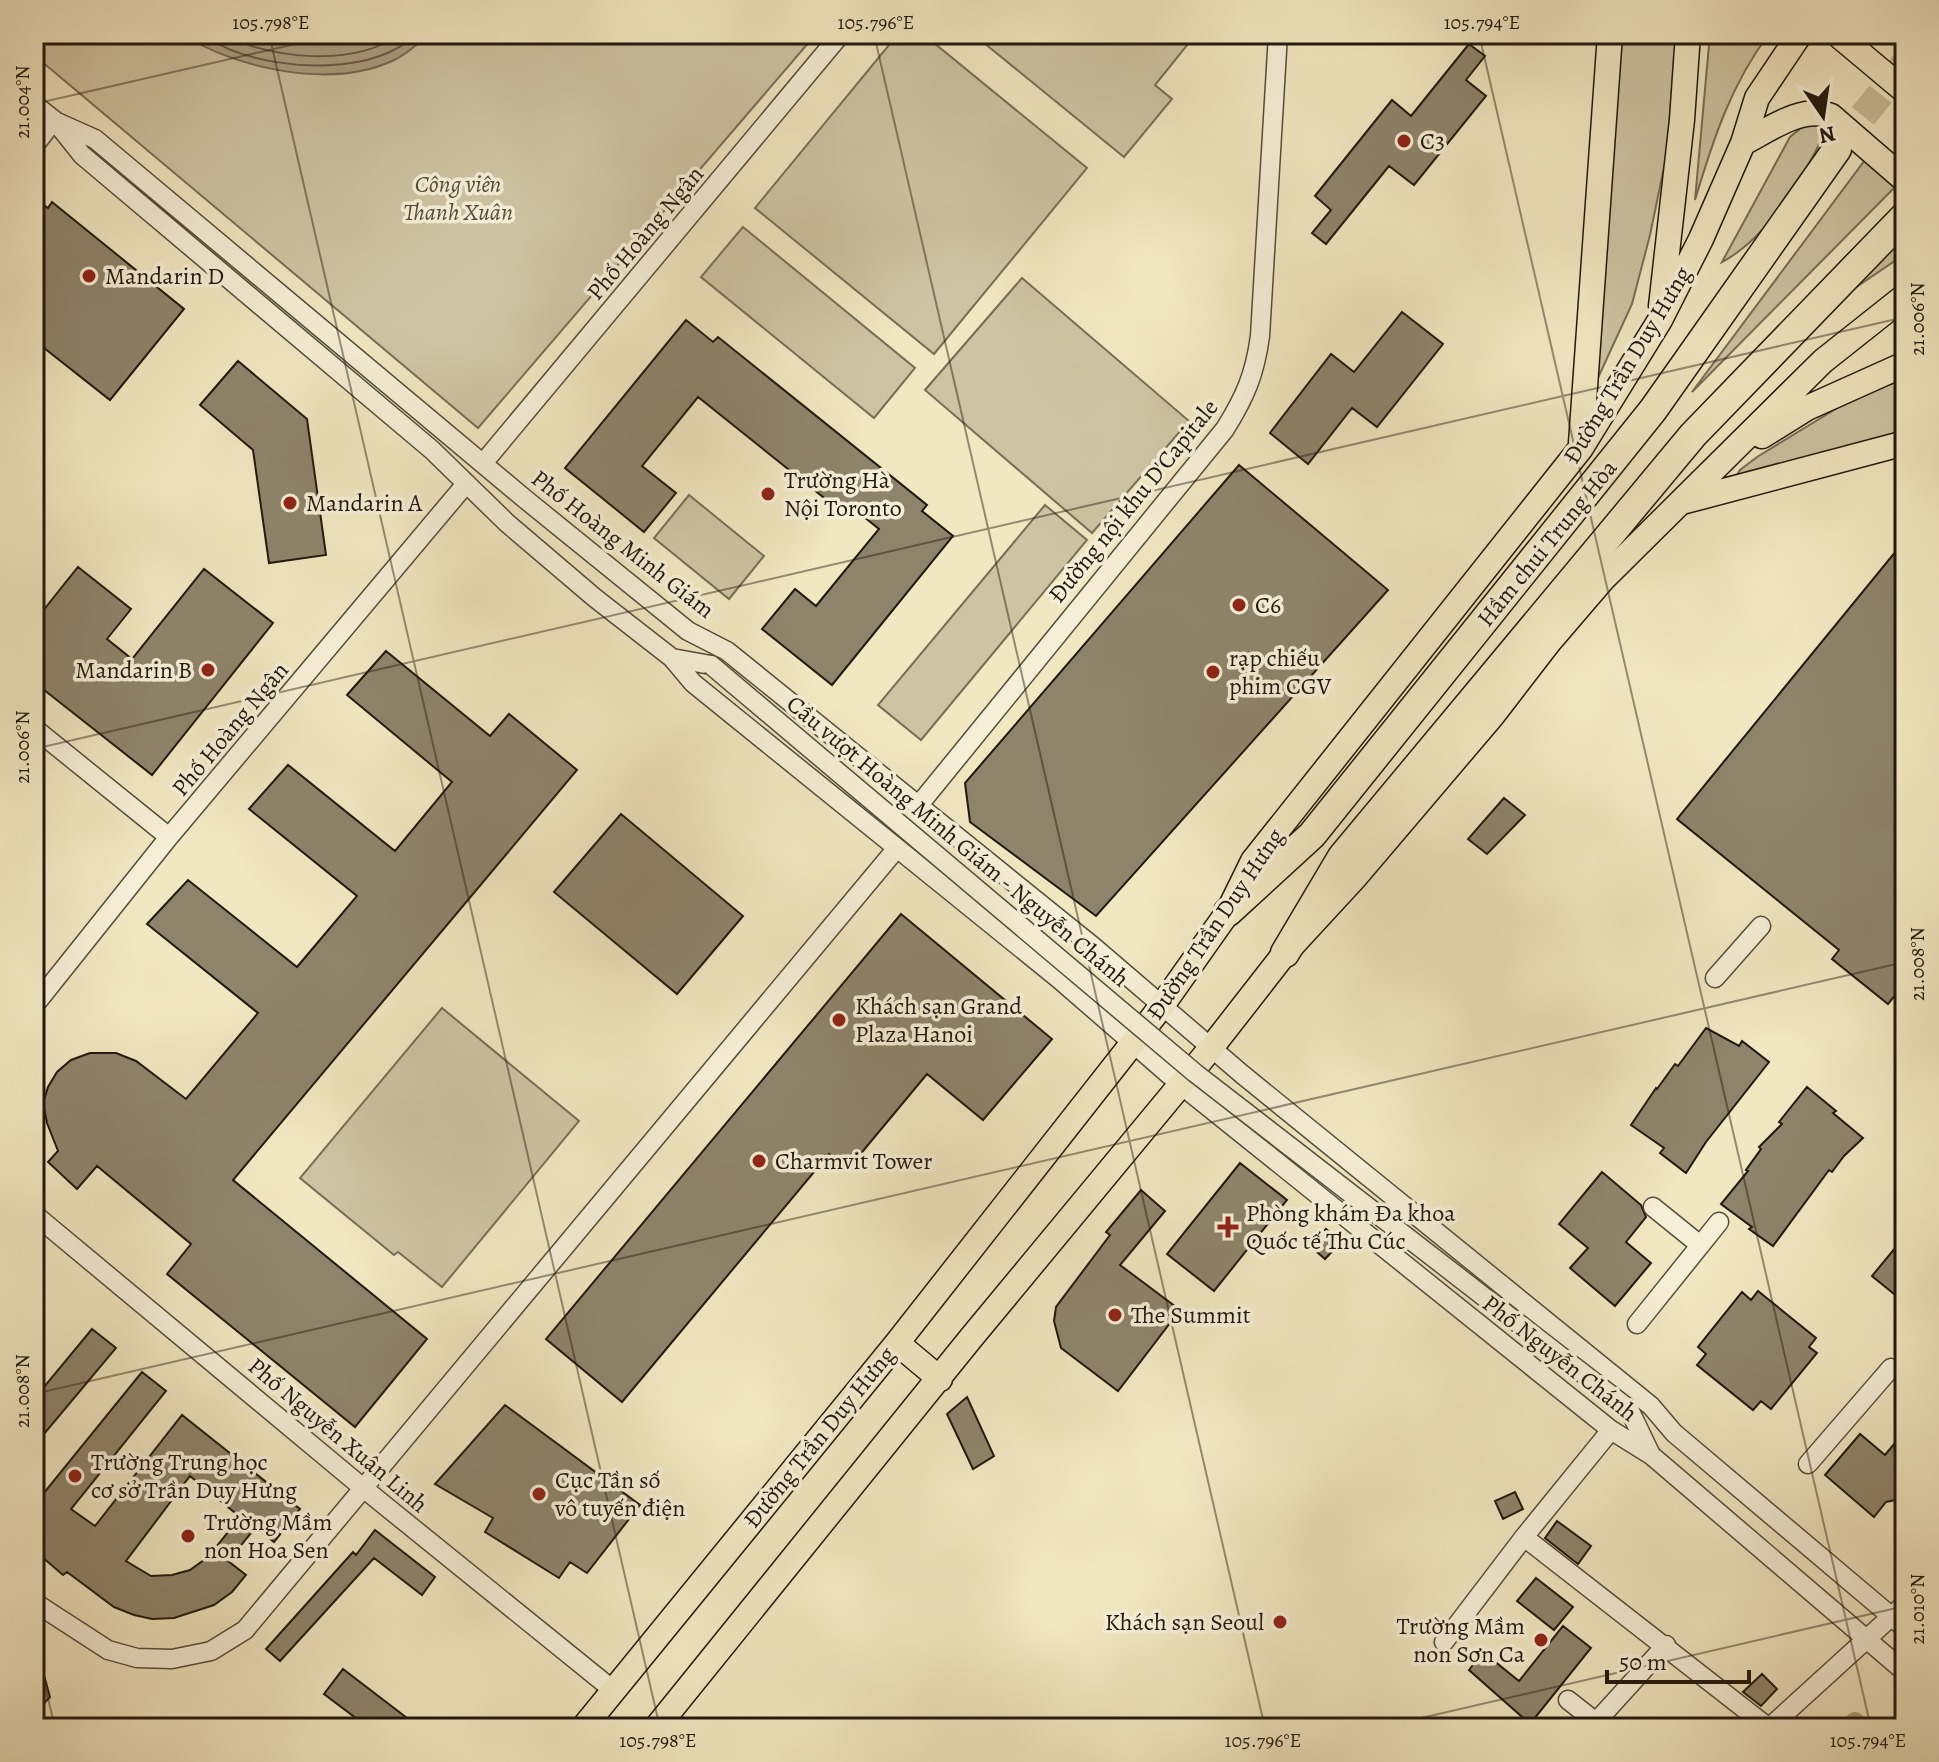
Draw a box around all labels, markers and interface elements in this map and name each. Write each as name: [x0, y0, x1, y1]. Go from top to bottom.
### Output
text: 105.798°E: [232, 9, 310, 36]
text: 105.796°E: [838, 9, 914, 36]
text: 105.794°E: [1444, 9, 1520, 36]
text: 21.004°N: [9, 65, 36, 139]
north arrow: [1783, 76, 1863, 156]
text: N: [1816, 118, 1838, 151]
place label: C3: [1420, 125, 1445, 157]
marker: C3: [1395, 132, 1413, 150]
street label: Phố Hoàng Ngân: [579, 159, 711, 307]
park label: Công viên Thanh Xuân: [403, 168, 513, 228]
place label: Mandarin D: [105, 260, 224, 292]
street label: Đường Trần Duy Hưng: [1555, 260, 1699, 470]
marker: Mandarin D: [80, 267, 98, 285]
text: 21.006°N: [1904, 282, 1931, 356]
street label: Đường nội khu D'Capitale: [1041, 392, 1225, 610]
street label: Hầm chui Trung Hòa: [1470, 452, 1625, 633]
street label: Phố Hoàng Minh Giám: [525, 462, 721, 626]
place label: Trường Hà Nội Toronto: [784, 464, 902, 524]
marker: Trường Hà Nội Toronto: [759, 485, 777, 503]
place label: Mandarin A: [306, 487, 423, 519]
marker: Mandarin A: [281, 494, 299, 512]
place label: C6: [1255, 589, 1281, 621]
marker: C6: [1230, 596, 1248, 614]
place label: rạp chiếu phim CGV: [1229, 642, 1332, 702]
place label: Mandarin B: [75, 654, 192, 686]
street label: Phố Hoàng Ngân: [164, 655, 296, 803]
marker: Mandarin B: [199, 661, 217, 679]
marker: rạp chiếu phim CGV: [1204, 663, 1222, 681]
street label: Cầu vượt Hoàng Minh Giám - Nguyễn Chánh: [780, 688, 1136, 994]
text: 21.006°N: [9, 710, 36, 784]
street label: Đường Trần Duy Hưng: [1139, 822, 1291, 1026]
text: 21.008°N: [1904, 927, 1931, 1001]
place label: Khách sạn Grand Plaza Hanoi: [855, 990, 1022, 1050]
marker: Khách sạn Grand Plaza Hanoi: [830, 1011, 848, 1029]
place label: Charmvit Tower: [775, 1145, 933, 1177]
marker: Charmvit Tower: [750, 1152, 768, 1170]
place label: Phòng khám Đa khoa Quốc tế Thu Cúc: [1246, 1197, 1456, 1257]
marker: Phòng khám Đa khoa Quốc tế Thu Cúc: [1217, 1216, 1239, 1238]
street label: Phố Nguyễn Chánh: [1476, 1287, 1644, 1429]
place label: The Summit: [1131, 1299, 1251, 1331]
marker: The Summit: [1106, 1306, 1124, 1324]
street label: Đường Trần Duy Hưng: [736, 1340, 902, 1534]
street label: Phố Nguyễn Xuân Linh: [241, 1350, 435, 1520]
text: 21.008°N: [9, 1354, 36, 1428]
place label: Trường Trung học cơ sở Trần Duy Hưng: [91, 1446, 297, 1506]
place label: Cục Tần số vô tuyến điện: [554, 1464, 685, 1524]
marker: Trường Trung học cơ sở Trần Duy Hưng: [66, 1467, 84, 1485]
marker: Cục Tần số vô tuyến điện: [530, 1485, 548, 1503]
place label: Trường Mầm non Hoa Sen: [204, 1506, 332, 1566]
marker: Trường Mầm non Hoa Sen: [179, 1527, 197, 1545]
text: 21.010°N: [1904, 1573, 1931, 1645]
place label: Khách sạn Seoul: [1105, 1606, 1264, 1638]
place label: Trường Mầm non Sơn Ca: [1397, 1610, 1526, 1670]
marker: Khách sạn Seoul: [1271, 1613, 1289, 1631]
marker: Trường Mầm non Sơn Ca: [1532, 1631, 1550, 1649]
scale bar: [1607, 1634, 1749, 1684]
text: 50 m: [1619, 1646, 1667, 1678]
text: 105.798°E: [619, 1727, 697, 1754]
text: 105.796°E: [1225, 1727, 1301, 1754]
text: 105.794°E: [1830, 1727, 1906, 1754]

